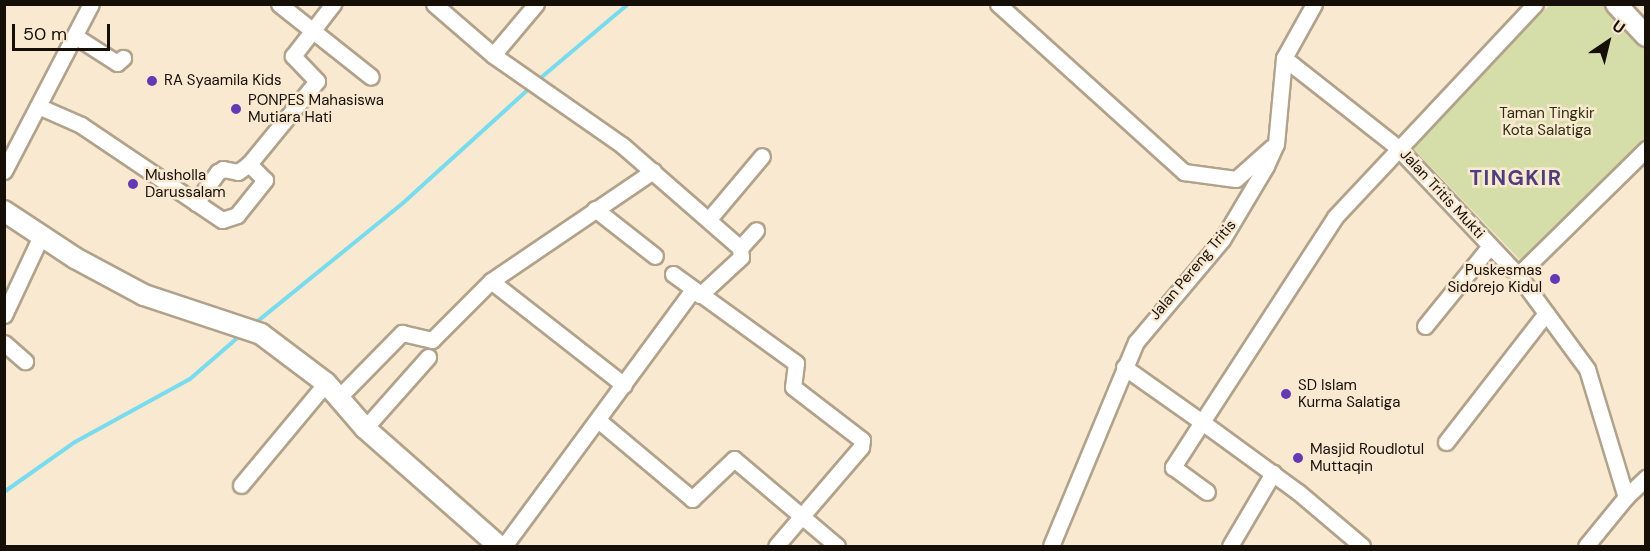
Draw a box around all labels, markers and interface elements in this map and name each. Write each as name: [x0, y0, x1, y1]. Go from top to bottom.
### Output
scale bar: [15, 12, 112, 50]
north arrow: [1578, 12, 1638, 72]
text: U: [1608, 15, 1629, 39]
text: 50 m: [23, 22, 67, 46]
place label: RA Syaamila Kids: [164, 72, 282, 90]
marker: RA Syaamila Kids: [145, 74, 159, 88]
place label: PONPES Mahasiswa Mutiara Hati: [248, 91, 384, 126]
marker: PONPES Mahasiswa Mutiara Hati: [229, 102, 243, 116]
park label: Taman Tingkir Kota Salatiga: [1499, 104, 1595, 139]
street label: Jalan Tritis Mukti: [1396, 146, 1488, 242]
district label: TINGKIR: [1469, 165, 1563, 191]
place label: Musholla Darussalam: [145, 166, 226, 201]
marker: Musholla Darussalam: [126, 177, 140, 191]
street label: Jalan Pereng Tritis: [1146, 216, 1240, 324]
place label: Puskesmas Sidorejo Kidul: [1447, 261, 1542, 296]
marker: Puskesmas Sidorejo Kidul: [1546, 270, 1564, 288]
place label: SD Islam Kurma Salatiga: [1298, 376, 1400, 411]
marker: SD Islam Kurma Salatiga: [1279, 387, 1293, 401]
place label: Masjid Roudlotul Muttaqin: [1310, 440, 1424, 475]
marker: Masjid Roudlotul Muttaqin: [1291, 451, 1305, 465]

